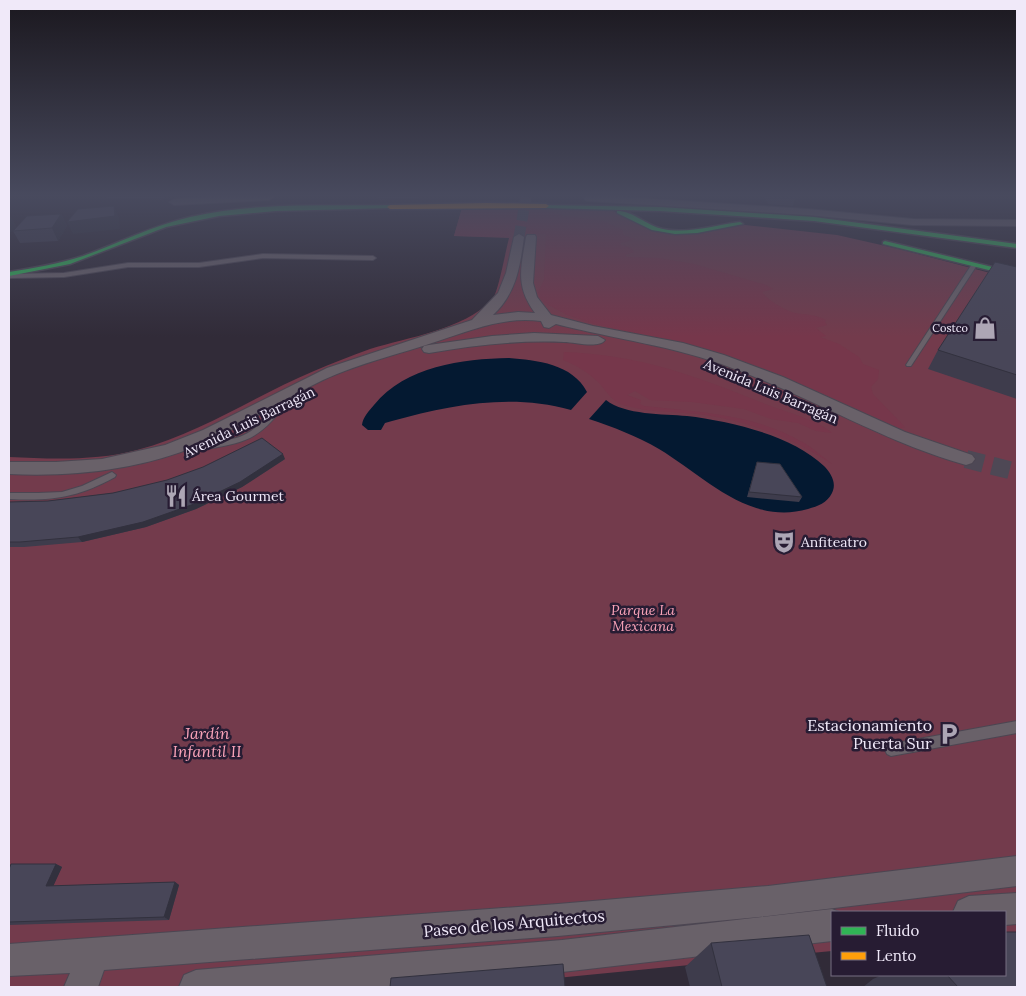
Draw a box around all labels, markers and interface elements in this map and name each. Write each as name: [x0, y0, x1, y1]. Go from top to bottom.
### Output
shop icon: Costco: [972, 315, 998, 341]
place label: Costco: [932, 321, 968, 335]
street label: Avenida Luis Barragán: [700, 354, 841, 428]
street label: Avenida Luis Barragán: [179, 382, 318, 462]
restaurant icon: Área Gourmet: [163, 483, 189, 509]
place label: Área Gourmet: [191, 487, 284, 505]
theatre icon: Anfiteatro: [771, 529, 797, 555]
place label: Anfiteatro: [800, 533, 867, 551]
park label: Parque La Mexicana: [611, 601, 675, 635]
place label: Estacionamiento Puerta Sur: [807, 715, 932, 753]
parking icon: Estacionamiento Puerta Sur: [936, 721, 962, 747]
park label: Jardín Infantil II: [172, 723, 242, 761]
street label: Paseo de los Arquitectos: [423, 905, 605, 941]
legend: [831, 911, 1006, 976]
text: Fluido: [876, 921, 919, 940]
text: Lento: [876, 946, 917, 965]

